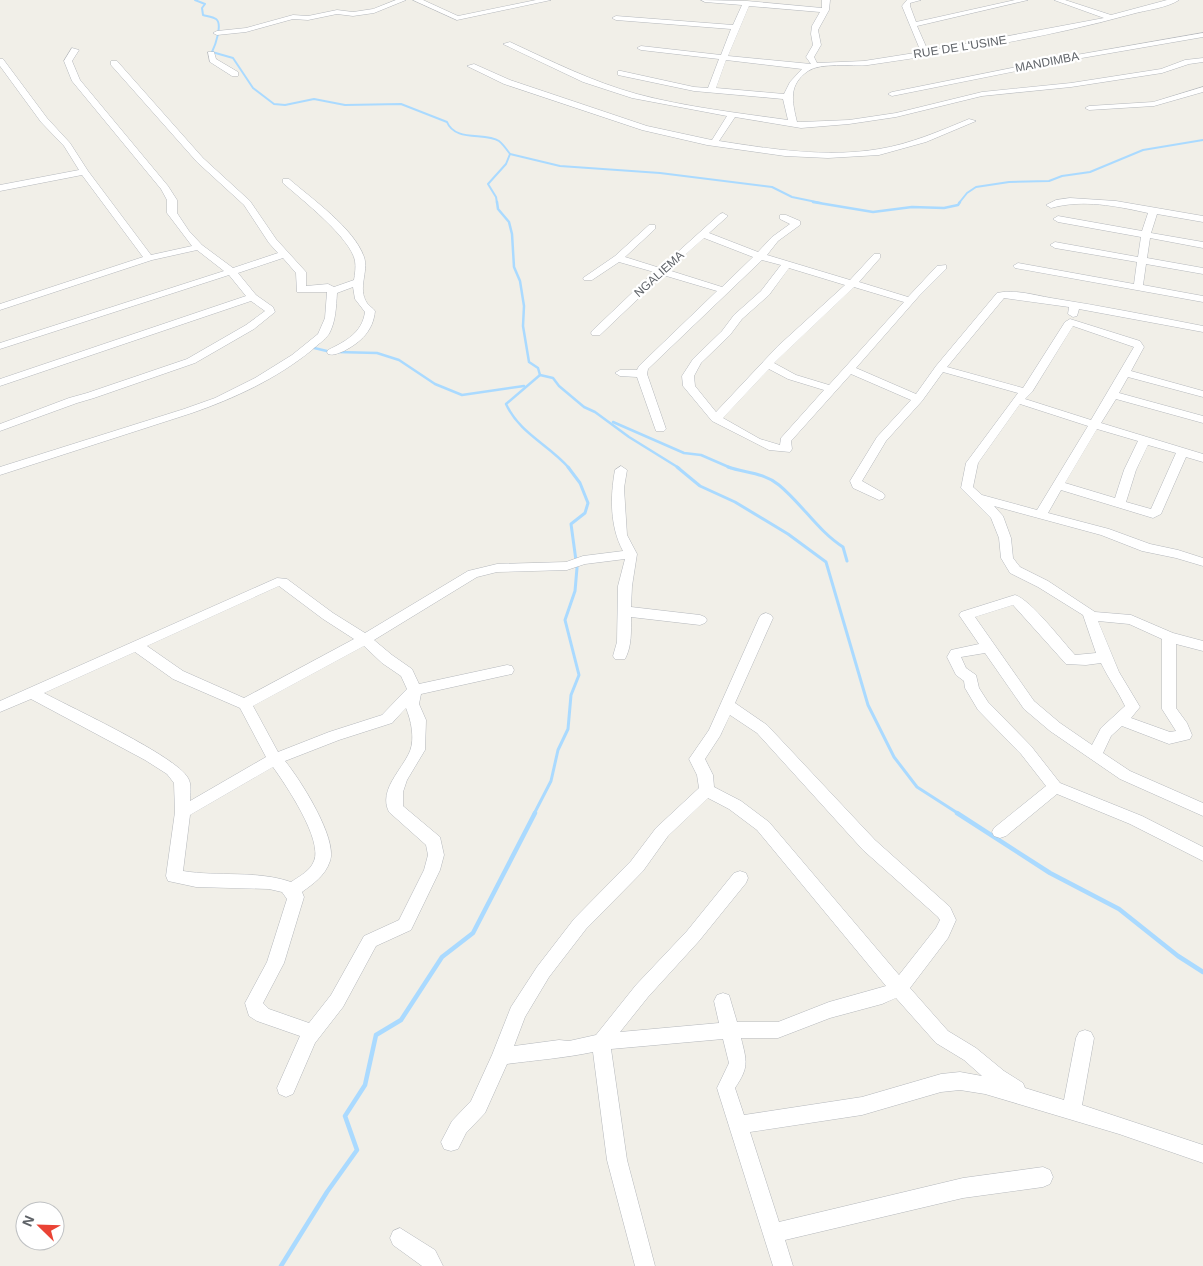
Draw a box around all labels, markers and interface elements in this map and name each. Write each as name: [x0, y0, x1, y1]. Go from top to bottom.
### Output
street label: RUE DE L'USINE: [912, 33, 1008, 61]
street label: MANDIMBA: [1014, 49, 1080, 75]
street label: NGALIEMA: [631, 248, 687, 300]
north arrow: [15, 1201, 65, 1251]
text: N: [19, 1213, 37, 1229]

